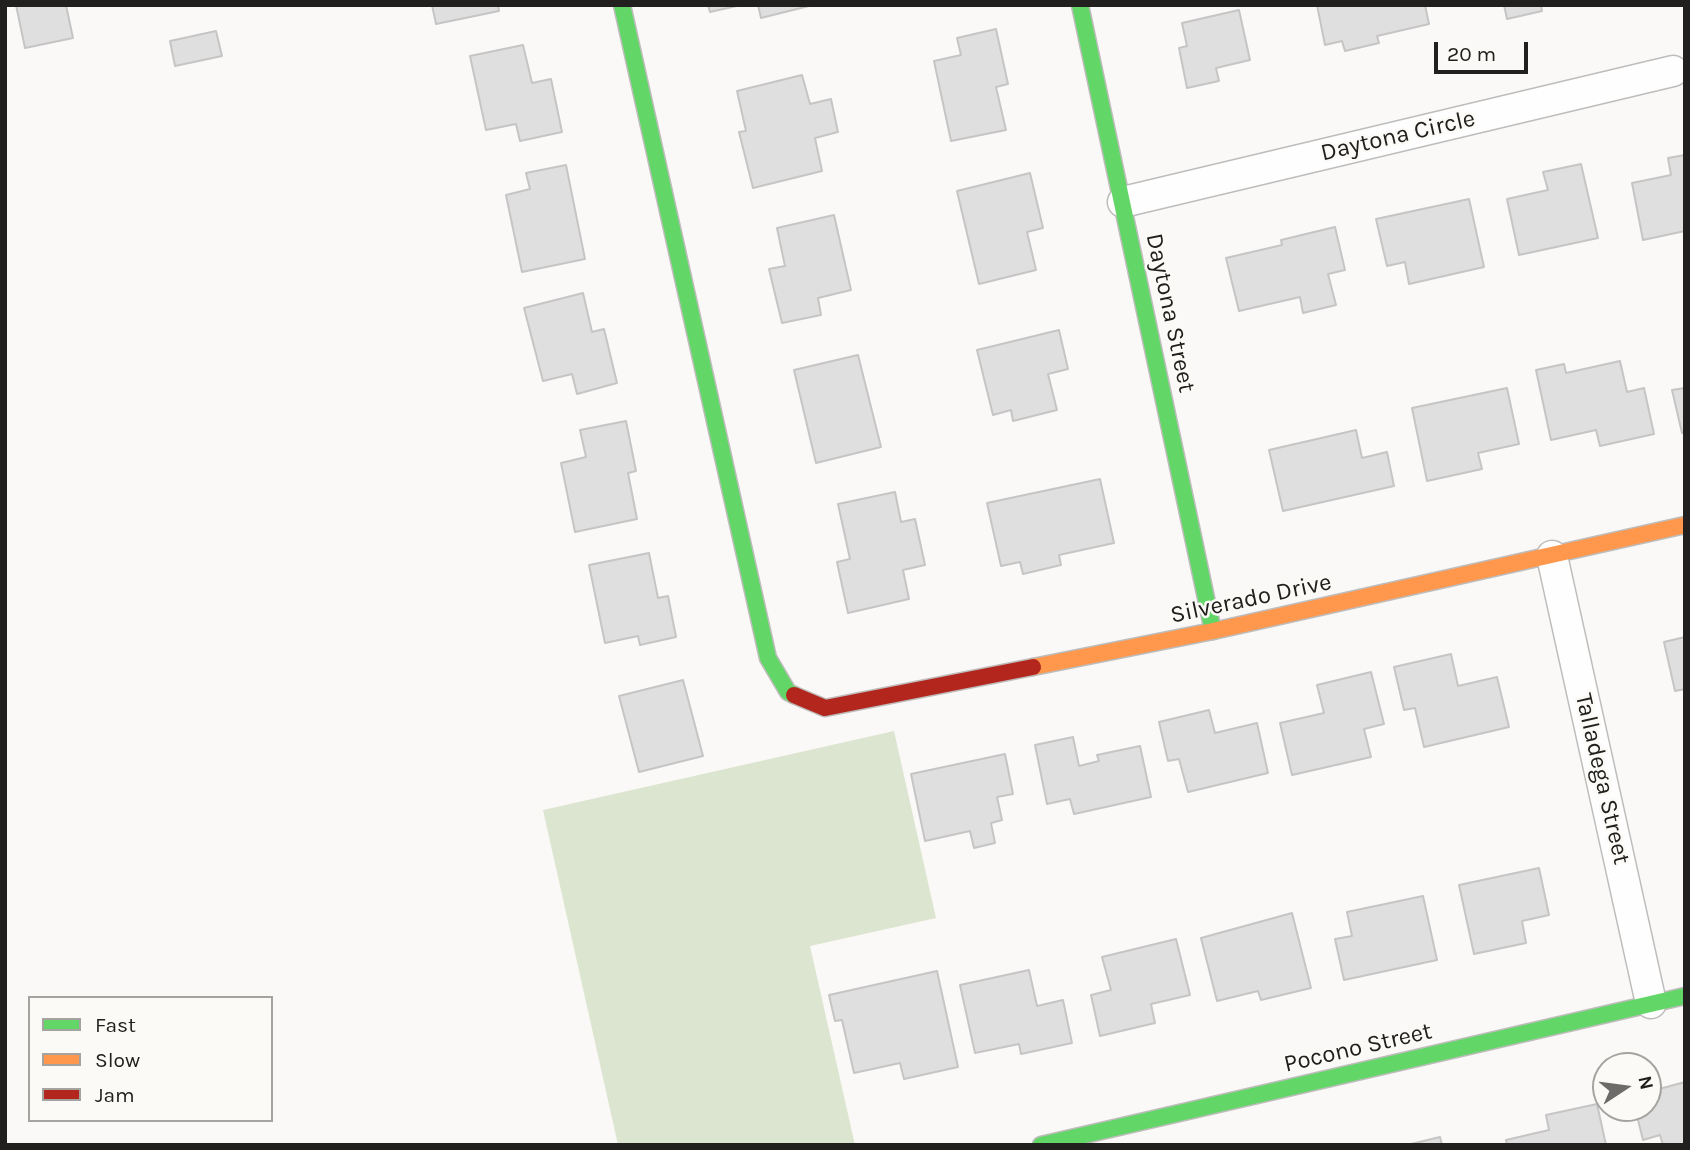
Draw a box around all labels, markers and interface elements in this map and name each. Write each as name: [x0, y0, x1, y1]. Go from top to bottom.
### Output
scale bar: [1438, 28, 1532, 72]
text: 20 m: [1447, 42, 1496, 66]
street label: Daytona Circle: [1318, 104, 1478, 168]
street label: Daytona Street: [1139, 231, 1201, 395]
street label: Silverado Drive: [1168, 568, 1334, 630]
street label: Talladega Street: [1568, 691, 1636, 867]
legend: [28, 996, 273, 1122]
text: Fast: [95, 1013, 136, 1037]
street label: Pocono Street: [1281, 1017, 1435, 1079]
text: Slow: [95, 1048, 140, 1072]
north arrow: [1592, 1052, 1662, 1122]
text: N: [1633, 1074, 1658, 1092]
text: Jam: [95, 1083, 135, 1107]

